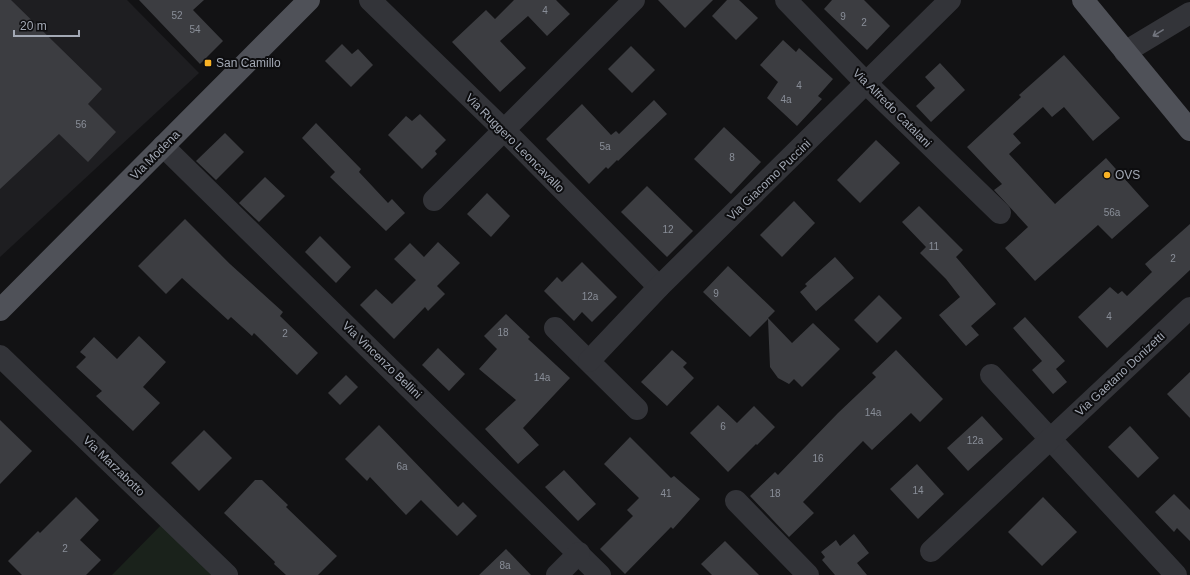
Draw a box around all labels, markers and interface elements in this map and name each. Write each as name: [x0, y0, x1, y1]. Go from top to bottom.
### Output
house number: 4: [542, 5, 548, 16]
house number: 52: [171, 10, 183, 21]
house number: 9: [840, 11, 846, 22]
scale bar: [14, 12, 79, 38]
house number: 2: [861, 17, 867, 28]
text: 20 m: [20, 19, 47, 33]
house number: 54: [189, 24, 201, 35]
one-way arrow: [1152, 29, 1164, 37]
place label: San Camillo: [216, 56, 281, 70]
marker: San Camillo: [203, 58, 213, 68]
street label: Via Alfredo Catalani: [850, 66, 934, 150]
house number: 4: [796, 80, 802, 91]
street label: Via Ruggero Leoncavallo: [463, 91, 568, 196]
house number: 4a: [780, 94, 792, 105]
house number: 56: [75, 119, 87, 130]
street label: Via Modena: [127, 127, 183, 183]
street label: Via Giacomo Puccini: [724, 137, 814, 223]
house number: 5a: [599, 141, 611, 152]
house number: 8: [729, 152, 735, 163]
place label: OVS: [1115, 168, 1140, 182]
marker: OVS: [1102, 170, 1112, 180]
house number: 56a: [1104, 207, 1121, 218]
house number: 12: [662, 224, 674, 235]
house number: 11: [929, 241, 940, 252]
house number: 2: [1170, 253, 1176, 264]
house number: 9: [713, 288, 719, 299]
house number: 12a: [582, 291, 599, 302]
house number: 4: [1106, 311, 1112, 322]
street label: Via Vincenzo Bellini: [339, 319, 425, 401]
house number: 18: [497, 327, 509, 338]
house number: 2: [282, 328, 288, 339]
street label: Via Gaetano Donizetti: [1073, 329, 1167, 419]
house number: 14a: [534, 372, 551, 383]
house number: 14a: [865, 407, 882, 418]
house number: 6: [720, 421, 726, 432]
street label: Via Marzabotto: [80, 433, 148, 499]
house number: 12a: [967, 435, 984, 446]
house number: 16: [812, 453, 824, 464]
house number: 6a: [396, 461, 408, 472]
house number: 14: [912, 485, 924, 496]
house number: 41: [660, 488, 672, 499]
house number: 18: [769, 488, 781, 499]
house number: 2: [62, 543, 68, 554]
house number: 8a: [499, 560, 511, 571]

